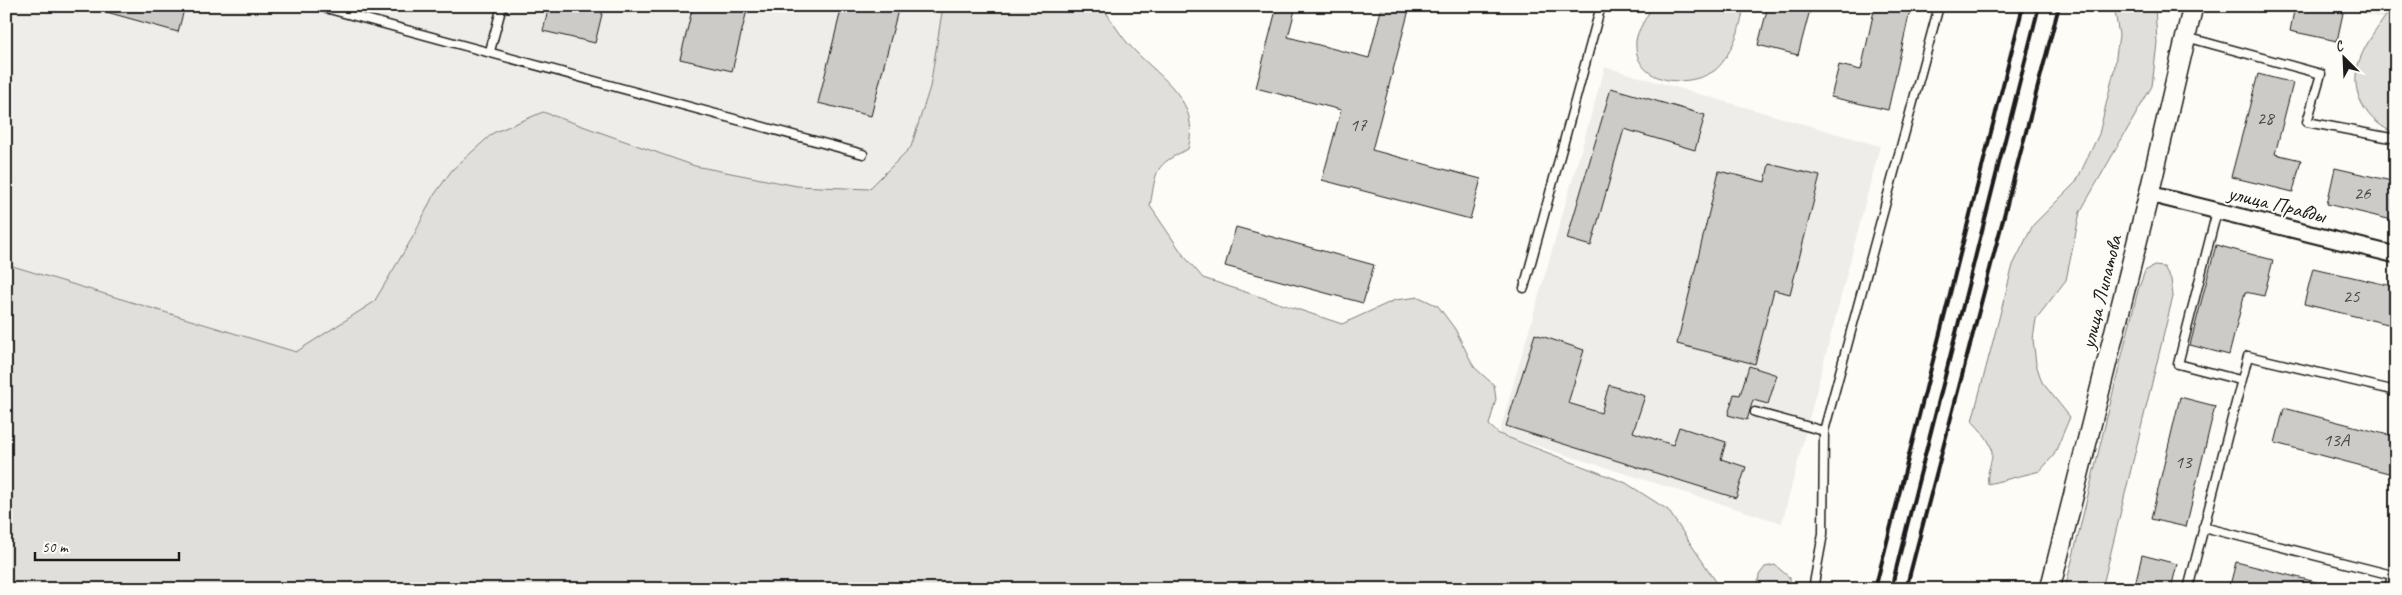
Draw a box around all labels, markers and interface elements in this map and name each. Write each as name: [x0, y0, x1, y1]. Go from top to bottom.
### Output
north arrow: [2320, 32, 2370, 82]
text: С: [2332, 37, 2347, 56]
house number: 28: [2256, 106, 2276, 130]
house number: 17: [1349, 113, 1368, 137]
street label: улица Правды: [2224, 179, 2330, 229]
house number: 26: [2353, 181, 2372, 205]
street label: улица Липатова: [2074, 231, 2128, 353]
house number: 25: [2342, 284, 2361, 308]
house number: 13А: [2323, 428, 2351, 452]
house number: 13: [2174, 450, 2193, 474]
scale bar: [35, 530, 179, 562]
text: 50 m: [42, 538, 69, 557]

